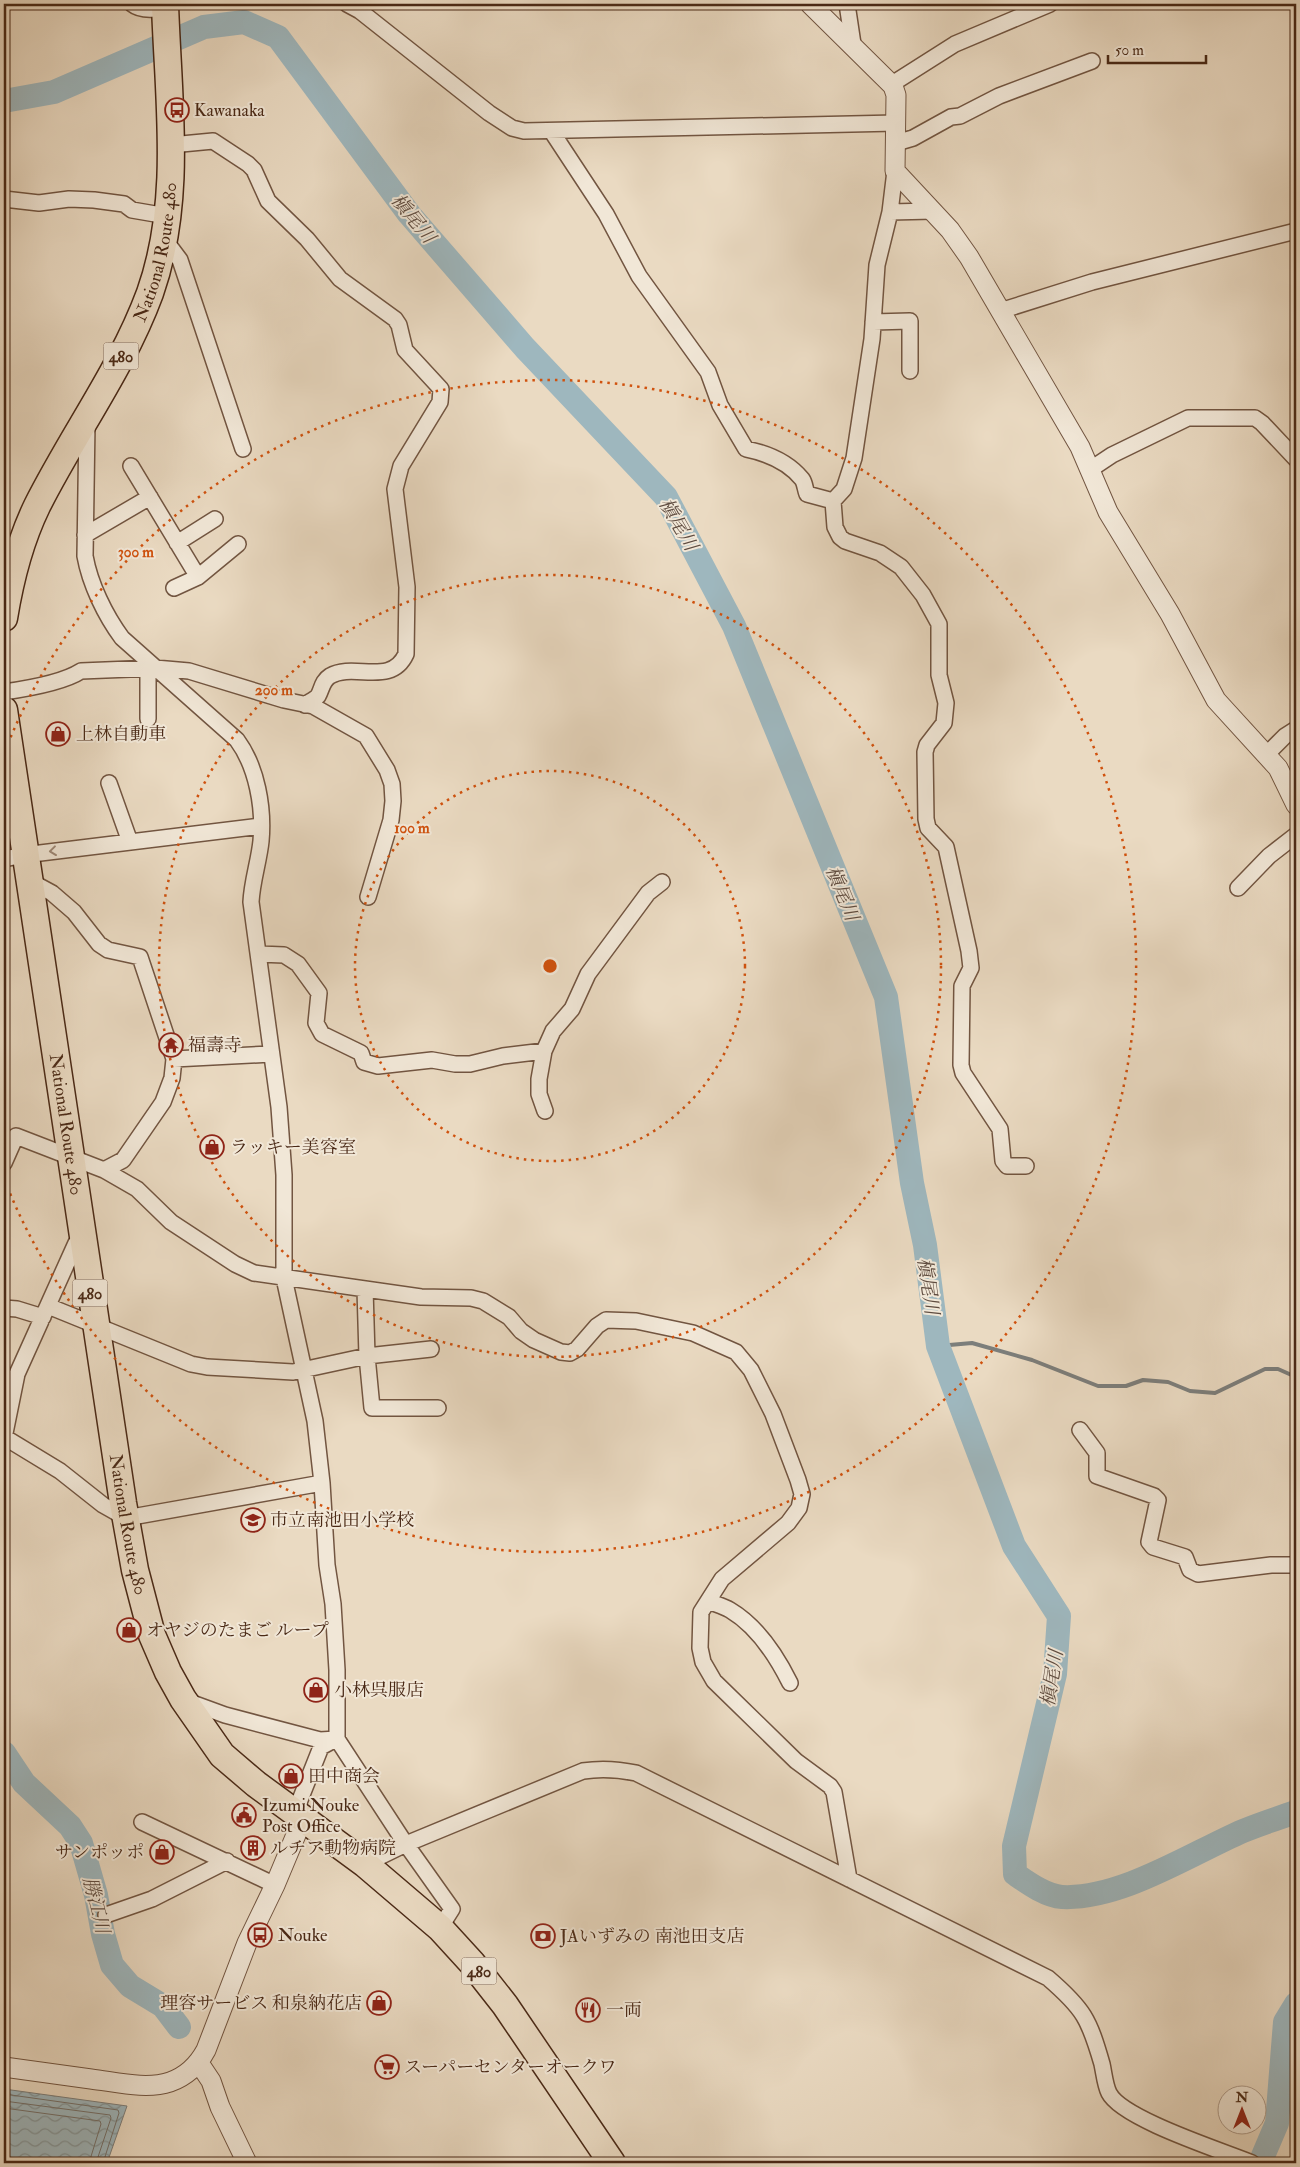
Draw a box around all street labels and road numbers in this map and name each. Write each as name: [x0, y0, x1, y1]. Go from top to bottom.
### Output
street label: National Route 480: [129, 182, 182, 325]
road number: 480: [104, 342, 138, 370]
street label: National Route 480: [44, 1052, 88, 1197]
road number: 480: [72, 1280, 108, 1306]
street label: National Route 480: [104, 1453, 152, 1598]
road number: 480: [462, 1958, 496, 1984]

